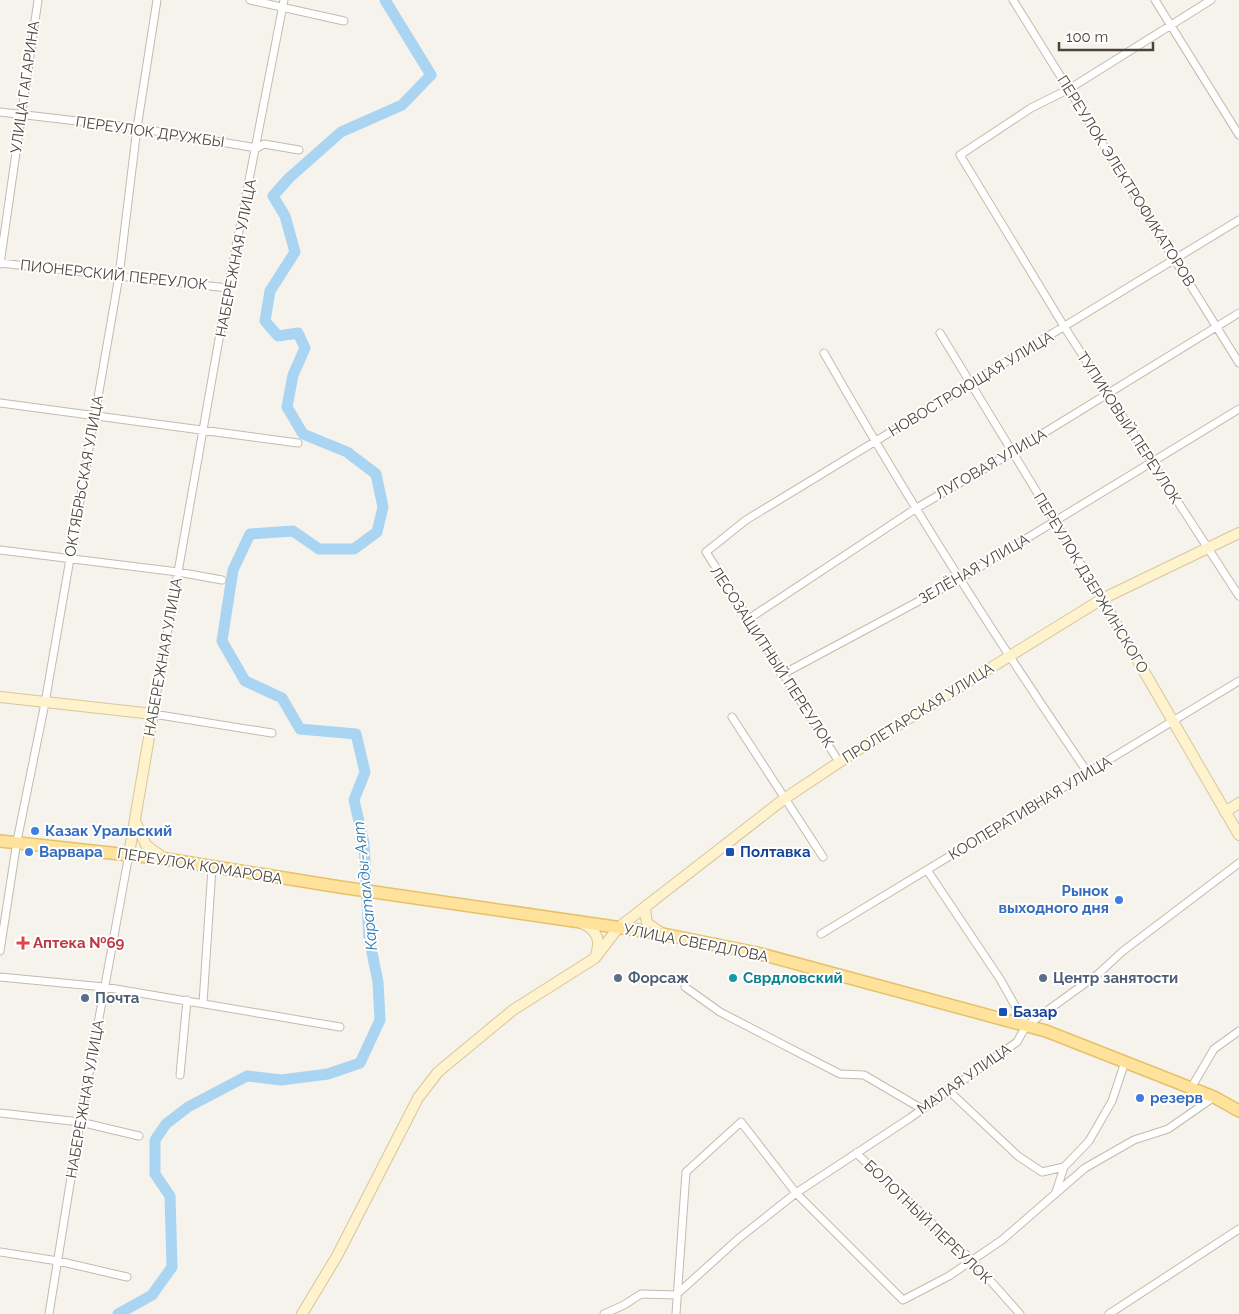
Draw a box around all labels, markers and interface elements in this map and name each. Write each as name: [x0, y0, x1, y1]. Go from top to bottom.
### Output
street label: УЛИЦА ГАГАРИНА: [7, 20, 43, 154]
scale bar: [1059, 20, 1153, 52]
text: 100 m: [1066, 28, 1108, 46]
street label: ПЕРЕУЛОК ЭЛЕКТРОФИКАТОРОВ: [1053, 72, 1199, 290]
street label: ПЕРЕУЛОК ДРУЖБЫ: [74, 113, 226, 151]
street label: НАБЕРЕЖНАЯ УЛИЦА: [212, 177, 260, 339]
street label: ПИОНЕРСКИЙ ПЕРЕУЛОК: [19, 256, 209, 294]
street label: НОВОСТРОЮЩАЯ УЛИЦА: [885, 328, 1057, 440]
street label: ТУПИКОВЫЙ ПЕРЕУЛОК: [1073, 348, 1185, 508]
street label: ОКТЯБРЬСКАЯ УЛИЦА: [61, 394, 107, 558]
street label: ЛУГОВАЯ УЛИЦА: [932, 425, 1050, 503]
street label: ПЕРЕУЛОК ДЗЕРЖИНСКОГО: [1030, 490, 1152, 676]
street label: ЗЕЛЁНАЯ УЛИЦА: [915, 529, 1032, 608]
street label: ЛЕСОЗАЩИТНЫЙ ПЕРЕУЛОК: [706, 563, 838, 752]
street label: НАБЕРЕЖНАЯ УЛИЦА: [140, 576, 186, 738]
street label: ПРОЛЕТАРСКАЯ УЛИЦА: [839, 659, 997, 767]
street label: КООПЕРАТИВНАЯ УЛИЦА: [945, 752, 1115, 864]
water label: Караталды-Аят: [349, 820, 381, 952]
place label: Казак Уральский: [45, 822, 172, 840]
marker: Казак Уральский: [29, 825, 41, 837]
place label: Варвара: [39, 843, 103, 861]
place label: Полтавка: [740, 843, 811, 861]
street label: ПЕРЕУЛОК КОМАРОВА: [116, 844, 284, 888]
marker: Варвара: [23, 846, 35, 858]
marker: Полтавка: [724, 846, 736, 858]
place label: Рынок выходного дня: [998, 882, 1109, 917]
marker: Рынок выходного дня: [1113, 894, 1125, 906]
street label: УЛИЦА СВЕРДЛОВА: [622, 920, 770, 966]
place label: Аптека №69: [33, 934, 125, 952]
marker: Аптека №69: [17, 937, 29, 949]
place label: Форсаж: [628, 969, 689, 987]
place label: Сврдловский: [743, 969, 843, 987]
place label: Центр занятости: [1053, 969, 1178, 987]
marker: Форсаж: [612, 972, 624, 984]
marker: Сврдловский: [727, 972, 739, 984]
marker: Центр занятости: [1037, 972, 1049, 984]
place label: Почта: [95, 989, 140, 1007]
marker: Почта: [79, 992, 91, 1004]
place label: Базар: [1013, 1003, 1058, 1021]
marker: Базар: [997, 1006, 1009, 1018]
street label: НАБЕРЕЖНАЯ УЛИЦА: [62, 1018, 108, 1180]
street label: МАЛАЯ УЛИЦА: [914, 1040, 1014, 1118]
place label: резерв: [1150, 1089, 1203, 1107]
marker: резерв: [1134, 1092, 1146, 1104]
street label: БОЛОТНЫЙ ПЕРЕУЛОК: [861, 1156, 996, 1288]

